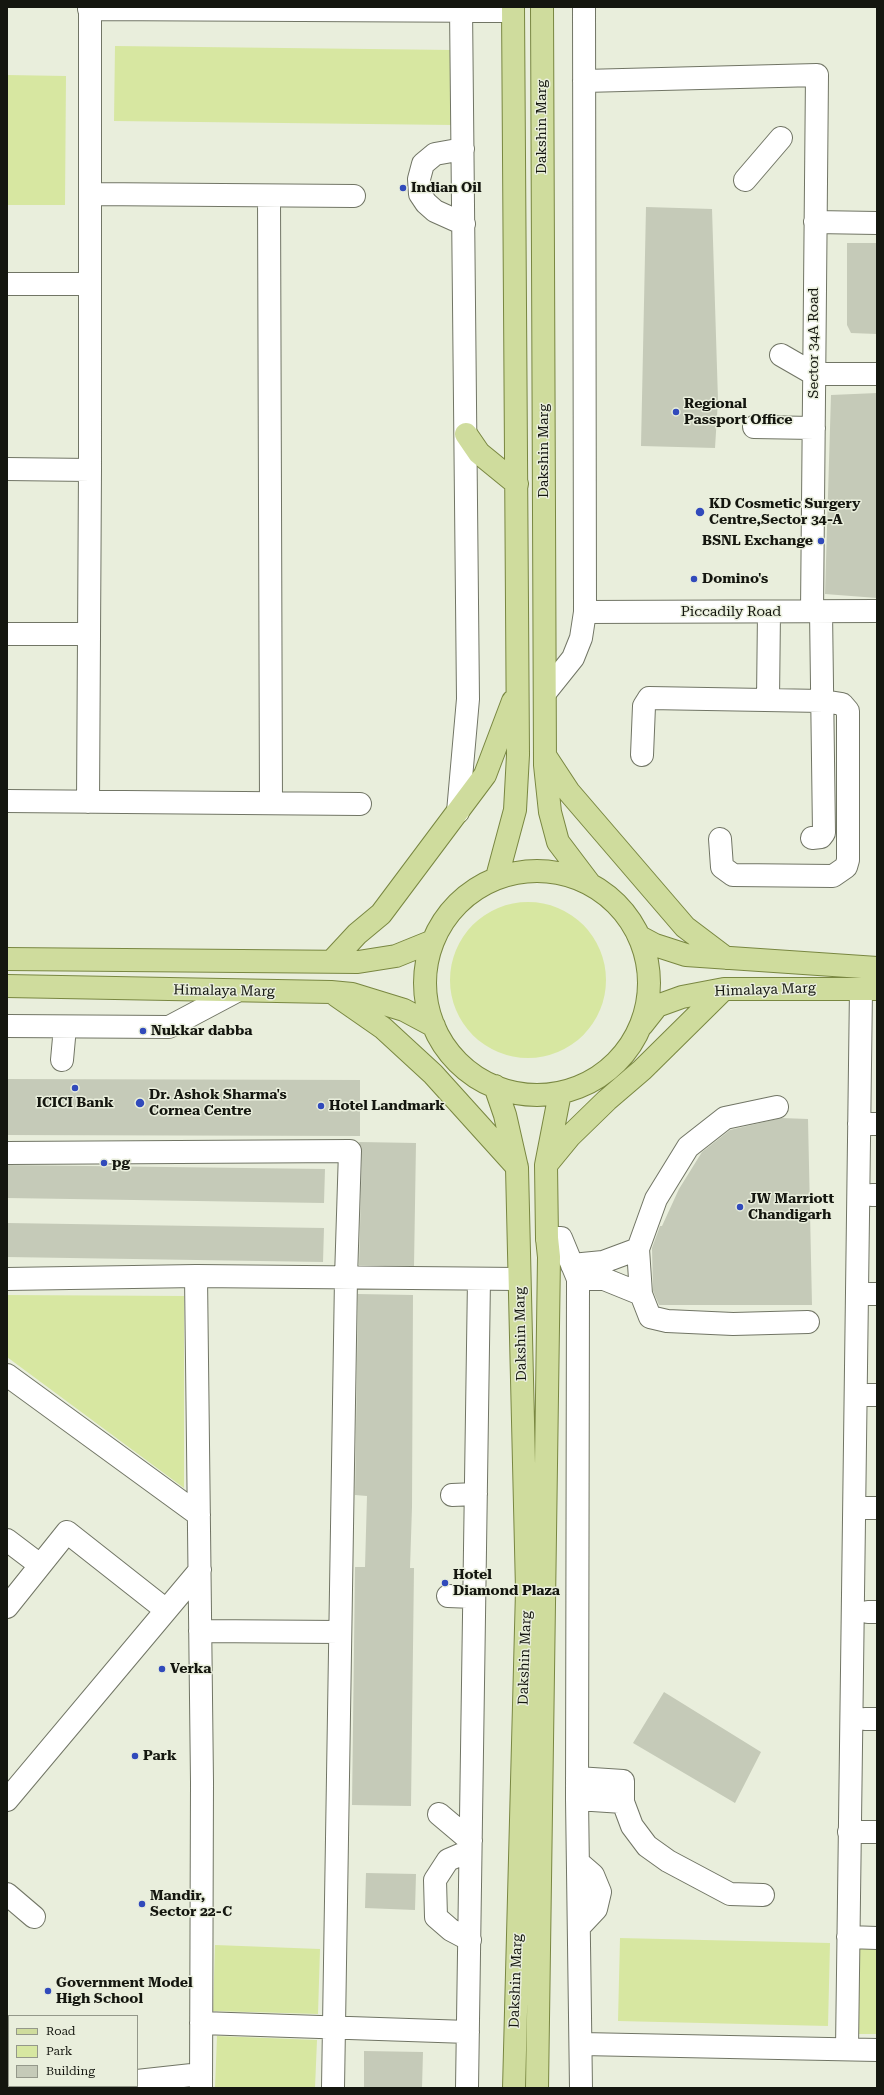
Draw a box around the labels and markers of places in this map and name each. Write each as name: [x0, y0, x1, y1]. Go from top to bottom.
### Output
place label: Indian Oil: [411, 180, 482, 196]
marker: Indian Oil: [398, 183, 408, 193]
place label: Regional Passport Office: [684, 396, 793, 428]
marker: Regional Passport Office: [671, 407, 681, 417]
place label: KD Cosmetic Surgery Centre,Sector 34-A: [709, 496, 860, 528]
marker: KD Cosmetic Surgery Centre,Sector 34-A: [694, 506, 706, 518]
place label: BSNL Exchange: [702, 533, 813, 549]
marker: BSNL Exchange: [816, 536, 826, 546]
place label: Domino's: [702, 571, 768, 587]
marker: Domino's: [689, 574, 699, 584]
place label: Nukkar dabba: [151, 1023, 252, 1039]
marker: Nukkar dabba: [138, 1026, 148, 1036]
marker: ICICI Bank: [70, 1083, 80, 1093]
place label: Dr. Ashok Sharma's Cornea Centre: [149, 1087, 287, 1120]
place label: ICICI Bank: [36, 1095, 114, 1111]
marker: Dr. Ashok Sharma's Cornea Centre: [134, 1097, 146, 1109]
place label: Hotel Landmark: [329, 1098, 445, 1114]
marker: Hotel Landmark: [316, 1101, 326, 1111]
place label: pg: [112, 1155, 130, 1171]
marker: pg: [99, 1158, 109, 1168]
place label: JW Marriott Chandigarh: [748, 1191, 834, 1224]
marker: JW Marriott Chandigarh: [735, 1202, 745, 1212]
place label: Hotel Diamond Plaza: [453, 1567, 560, 1600]
marker: Hotel Diamond Plaza: [440, 1578, 450, 1588]
place label: Verka: [170, 1661, 211, 1677]
marker: Verka: [157, 1664, 167, 1674]
place label: Park: [143, 1748, 177, 1764]
marker: Park: [130, 1751, 140, 1761]
place label: Mandir, Sector 22-C: [150, 1888, 232, 1920]
marker: Mandir, Sector 22-C: [137, 1899, 147, 1909]
place label: Government Model High School: [56, 1975, 193, 2008]
marker: Government Model High School: [43, 1986, 53, 1996]

